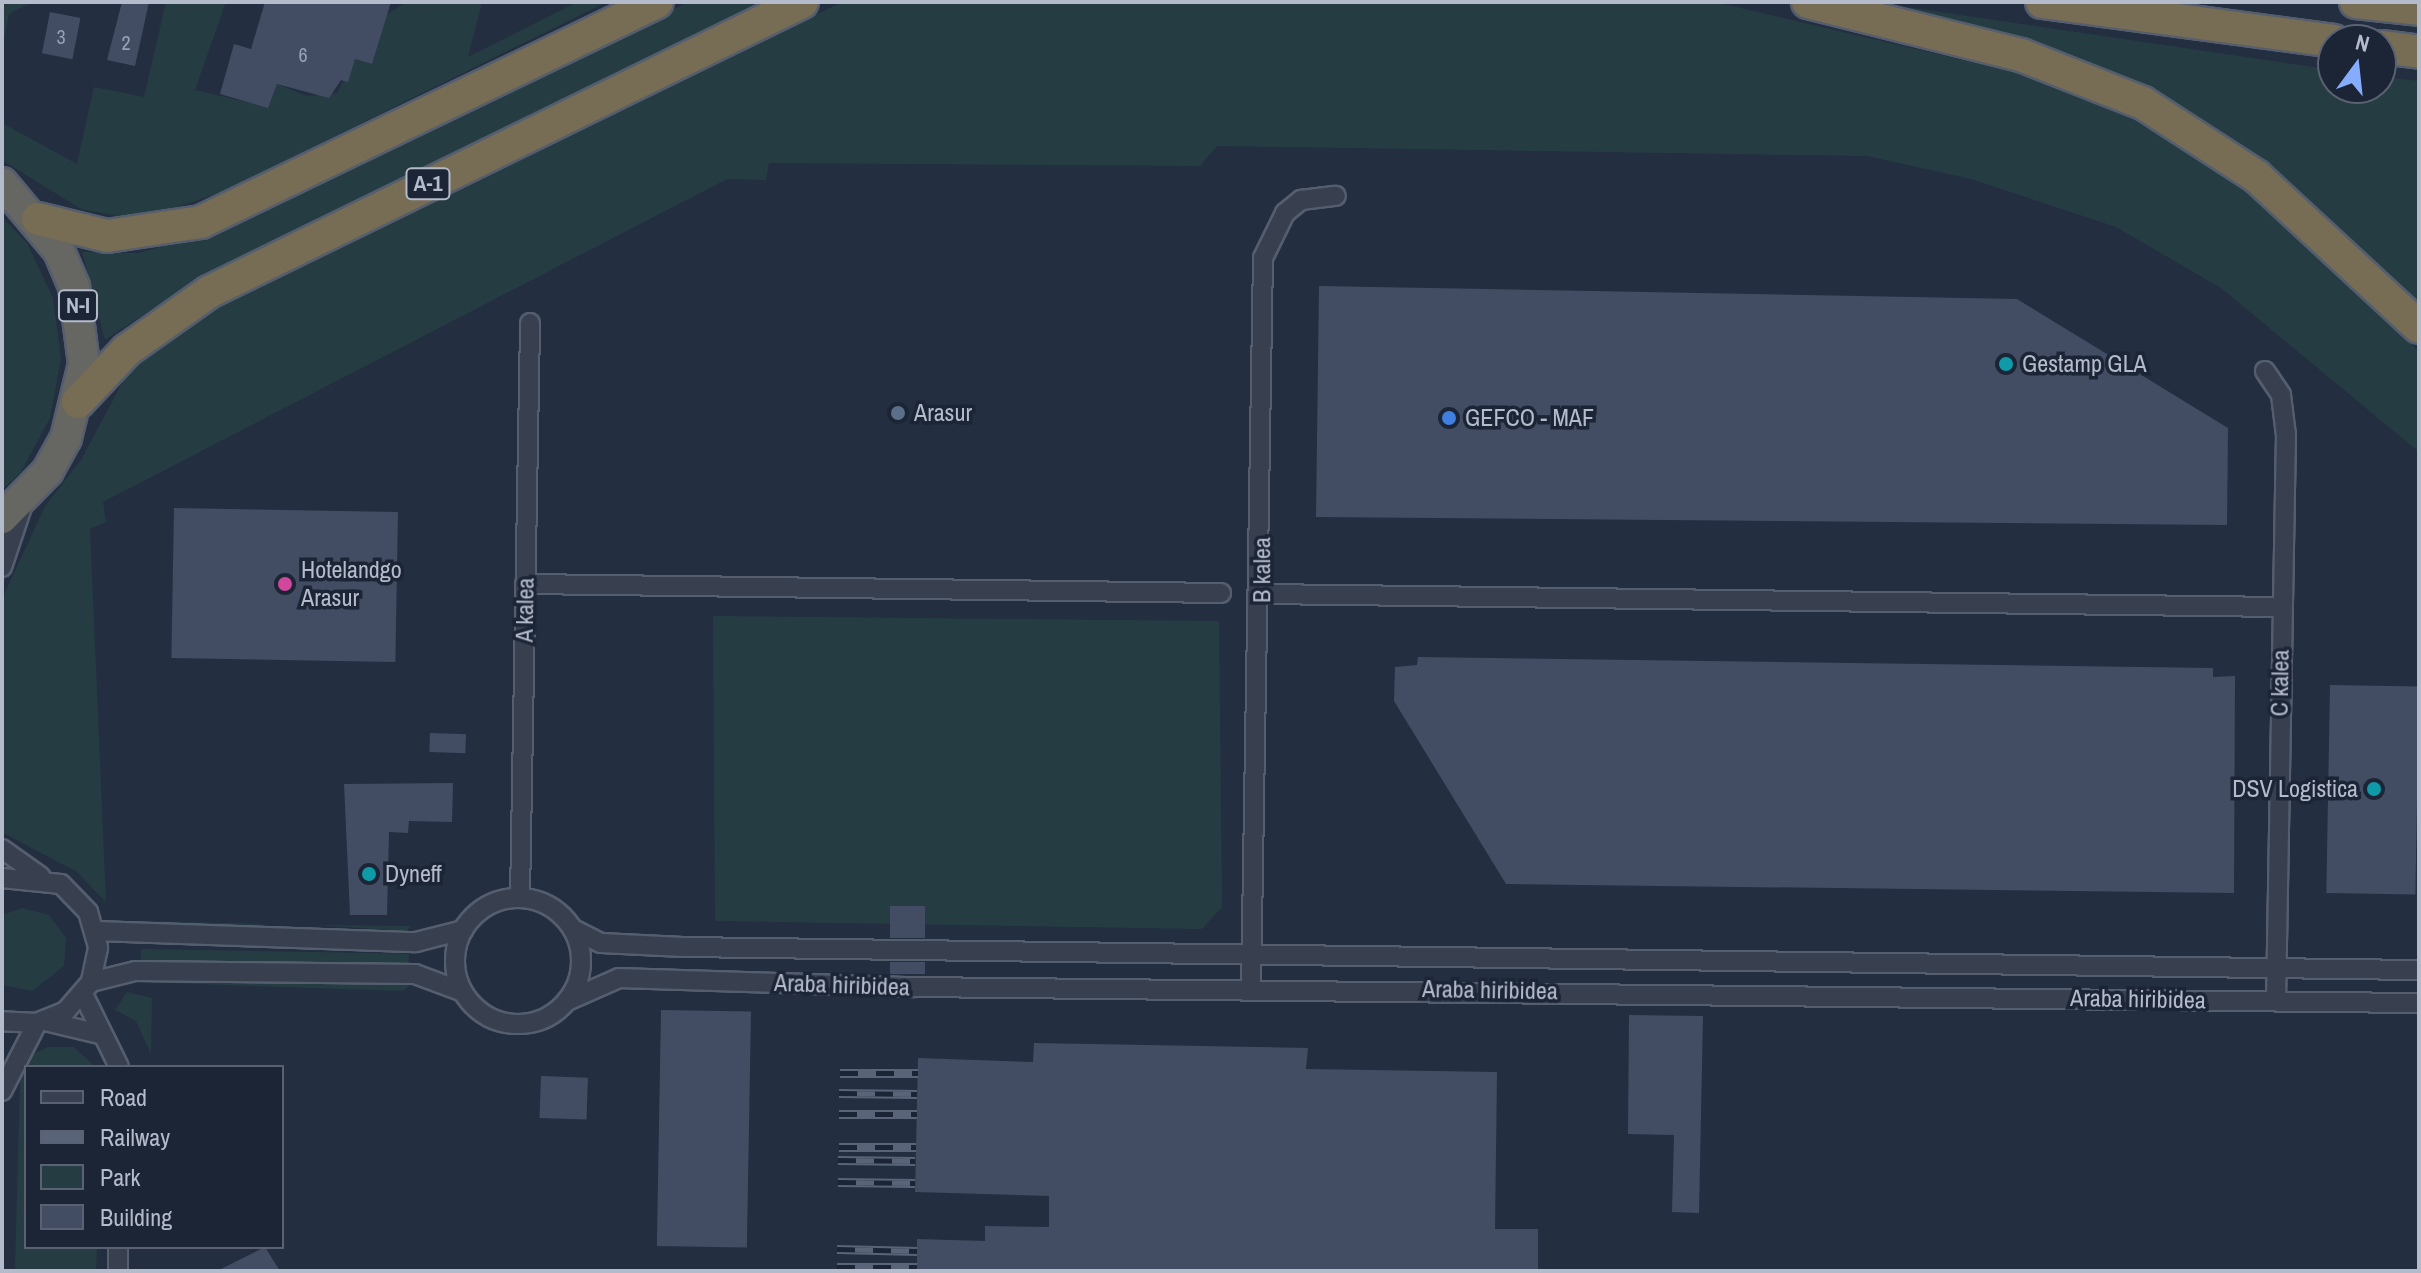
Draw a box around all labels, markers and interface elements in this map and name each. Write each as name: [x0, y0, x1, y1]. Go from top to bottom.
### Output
house number: 3: [56, 24, 66, 48]
north arrow: [2317, 24, 2397, 104]
text: N: [2353, 27, 2373, 59]
house number: 2: [121, 30, 131, 54]
house number: 6: [298, 42, 308, 66]
road number: A-1: [404, 166, 452, 202]
road number: N-I: [56, 288, 100, 324]
place label: Gestamp GLA: [2022, 350, 2147, 378]
marker: Gestamp GLA: [1997, 355, 2015, 373]
place label: Arasur: [914, 399, 972, 427]
marker: Arasur: [889, 404, 907, 422]
place label: GEFCO - MAF: [1465, 404, 1594, 432]
marker: GEFCO - MAF: [1440, 409, 1458, 427]
street label: B kalea: [1248, 537, 1276, 603]
place label: Hotelandgo Arasur: [301, 556, 402, 612]
marker: Hotelandgo Arasur: [276, 575, 294, 593]
street label: A kalea: [510, 577, 540, 643]
street label: C kalea: [2265, 649, 2295, 717]
place label: DSV Logistica: [2232, 775, 2358, 803]
marker: DSV Logistica: [2365, 780, 2383, 798]
place label: Dyneff: [385, 860, 442, 888]
marker: Dyneff: [360, 865, 378, 883]
street label: Araba hiribidea: [774, 968, 910, 1002]
street label: Araba hiribidea: [1422, 974, 1558, 1006]
street label: Araba hiribidea: [2070, 983, 2206, 1015]
legend: [24, 1065, 284, 1249]
text: Road: [100, 1081, 147, 1113]
text: Railway: [100, 1121, 170, 1153]
text: Park: [100, 1161, 140, 1193]
text: Building: [100, 1201, 172, 1233]

